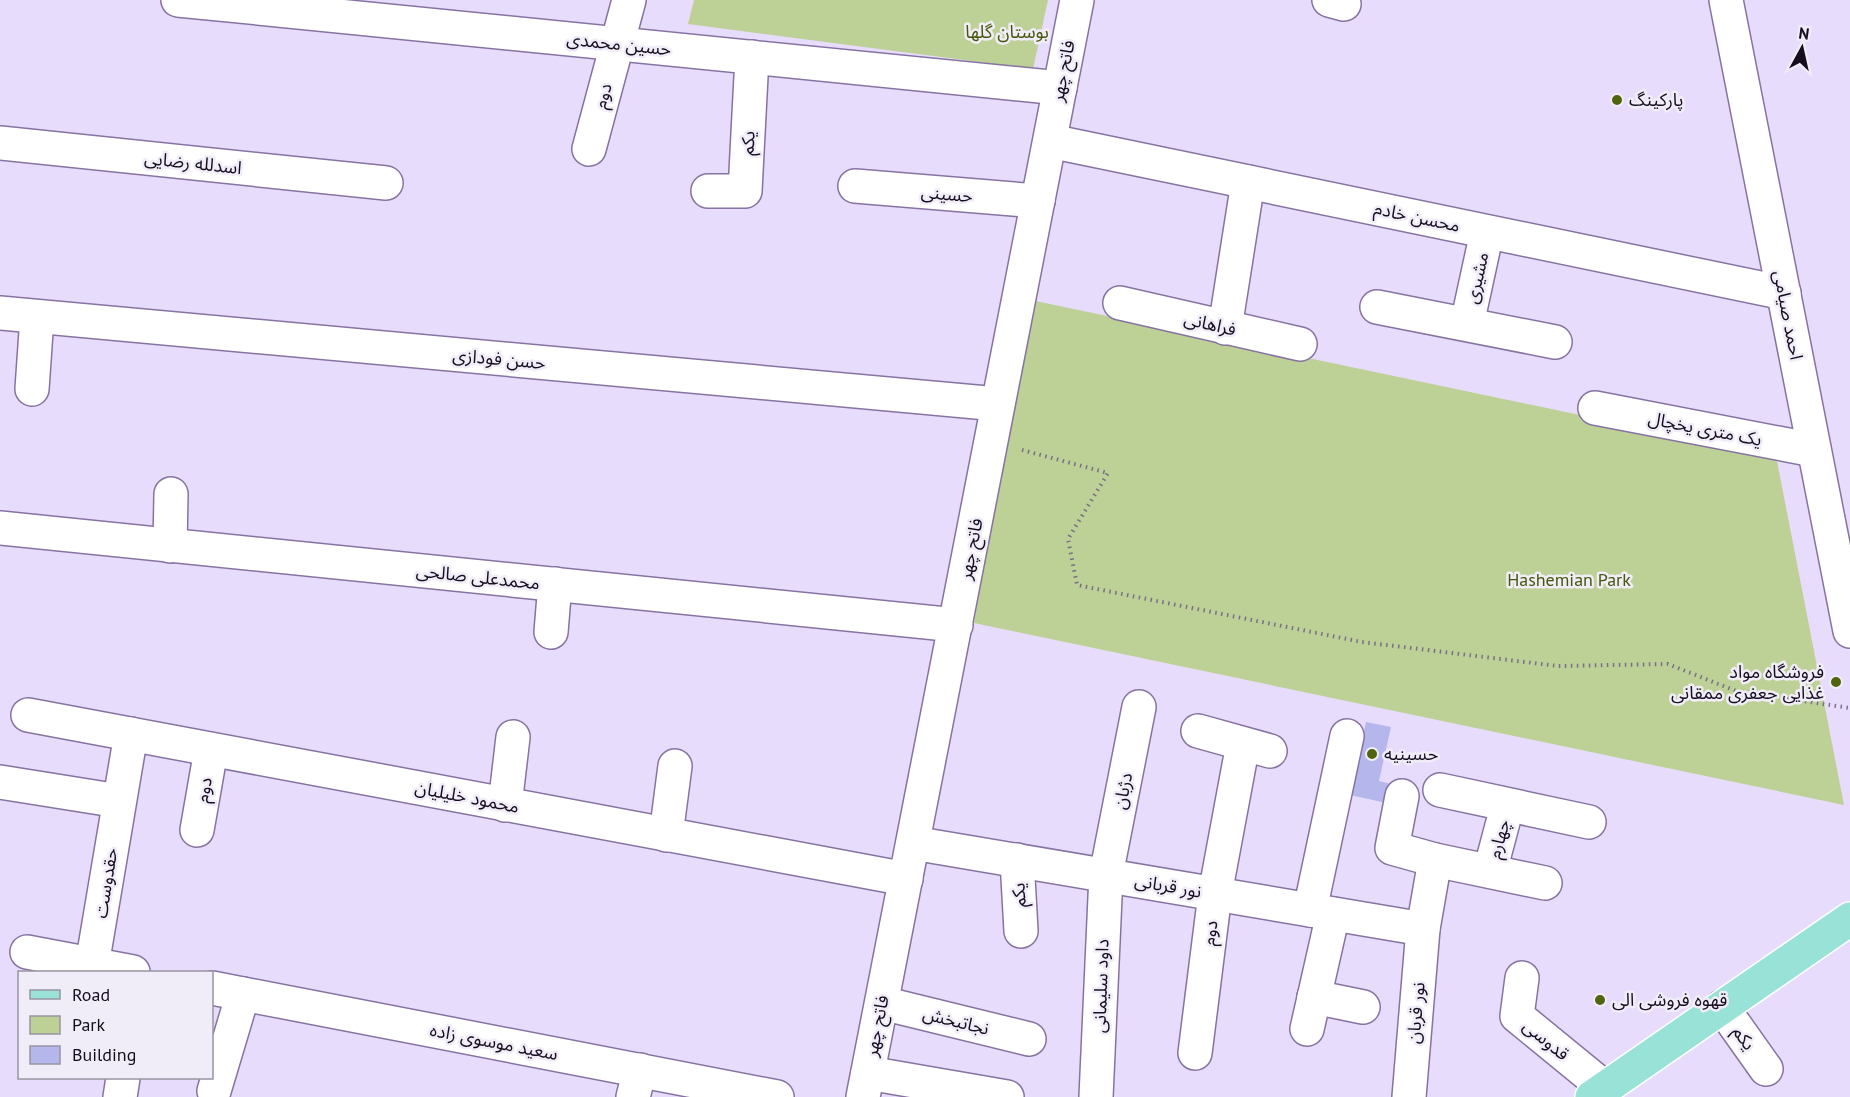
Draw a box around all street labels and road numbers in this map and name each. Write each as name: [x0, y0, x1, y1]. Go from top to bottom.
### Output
street label: حسین محمدی: [566, 27, 673, 60]
street label: فاتح چهر: [1045, 38, 1082, 105]
street label: دوم: [588, 81, 620, 112]
street label: یکم: [735, 130, 762, 156]
street label: اسدلله رضایی: [143, 146, 243, 179]
street label: حسینی: [920, 180, 974, 207]
street label: محسن خادم: [1371, 196, 1462, 240]
street label: مشیری: [1459, 250, 1494, 306]
street label: احمد صیامی: [1769, 268, 1808, 362]
street label: فراهانی: [1182, 306, 1238, 341]
street label: حسن فودازی: [451, 343, 547, 374]
street label: یک متری یخچال: [1646, 406, 1764, 451]
street label: فاتح چهر: [953, 516, 990, 583]
street label: محمدعلی صالحی: [415, 559, 541, 594]
street label: دژبان: [1108, 771, 1137, 811]
street label: دوم: [190, 775, 220, 805]
street label: محمود خلیلیان: [413, 775, 521, 818]
street label: چهارم: [1482, 817, 1518, 862]
street label: حقدوست: [89, 846, 122, 920]
street label: نور قربانی: [1133, 868, 1203, 903]
street label: یکم: [1006, 882, 1033, 908]
street label: دوم: [1197, 919, 1225, 947]
street label: داود سلیمانی: [1087, 938, 1114, 1033]
street label: نور قربان: [1401, 981, 1430, 1045]
street label: فاتح چهر: [859, 993, 896, 1060]
street label: نجاتبخش: [921, 1001, 992, 1040]
street label: قدوسی: [1518, 1014, 1574, 1065]
street label: سعید موسوی زاده: [428, 1018, 560, 1065]
street label: یکم: [1726, 1021, 1761, 1056]

